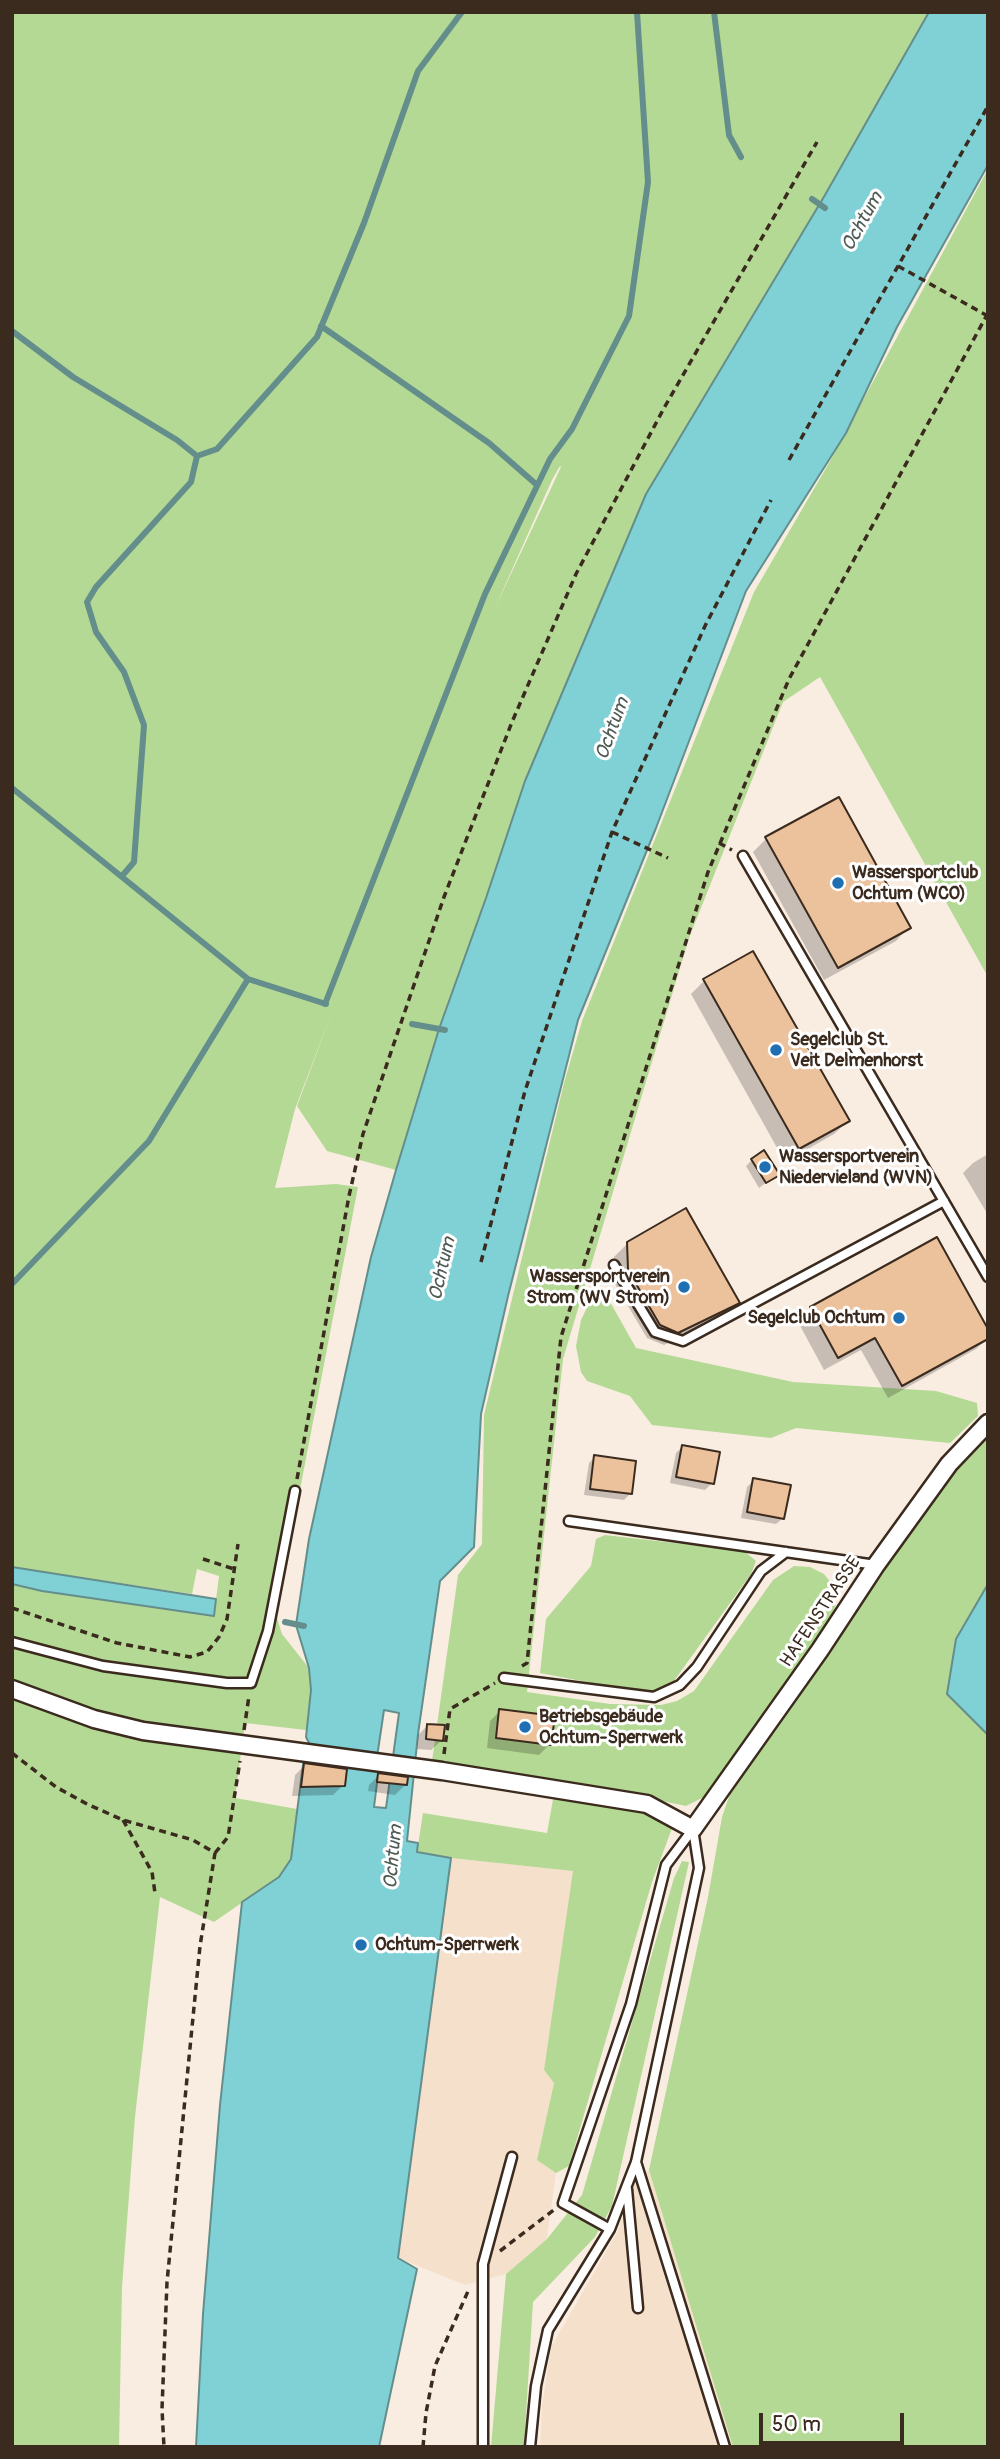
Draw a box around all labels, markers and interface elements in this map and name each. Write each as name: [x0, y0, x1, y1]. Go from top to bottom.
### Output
water label: Ochtum: [837, 188, 889, 256]
water label: Ochtum: [591, 695, 635, 763]
place label: Wassersportclub Ochtum (WCO): [852, 862, 978, 904]
marker: Wassersportclub Ochtum (WCO): [830, 875, 846, 891]
place label: Segelclub St. Veit Delmenhorst: [790, 1029, 923, 1072]
marker: Segelclub St. Veit Delmenhorst: [768, 1042, 784, 1058]
place label: Wassersportverein Niedervieland (WVN): [779, 1146, 933, 1188]
marker: Wassersportverein Niedervieland (WVN): [757, 1159, 773, 1175]
water label: Ochtum: [425, 1235, 461, 1303]
place label: Wassersportverein Strom (WV Strom): [526, 1266, 670, 1308]
marker: Wassersportverein Strom (WV Strom): [676, 1279, 692, 1295]
place label: Segelclub Ochtum: [747, 1307, 885, 1329]
marker: Segelclub Ochtum: [891, 1310, 907, 1326]
street label: HAFENSTRASSE: [776, 1553, 866, 1671]
place label: Betriebsgebäude Ochtum-Sperrwerk: [539, 1706, 683, 1748]
marker: Betriebsgebäude Ochtum-Sperrwerk: [517, 1719, 533, 1735]
water label: Ochtum: [380, 1824, 408, 1890]
place label: Ochtum-Sperrwerk: [375, 1934, 519, 1956]
marker: Ochtum-Sperrwerk: [353, 1937, 369, 1953]
scale bar: [762, 2400, 907, 2444]
text: 50 m: [772, 2411, 821, 2438]

